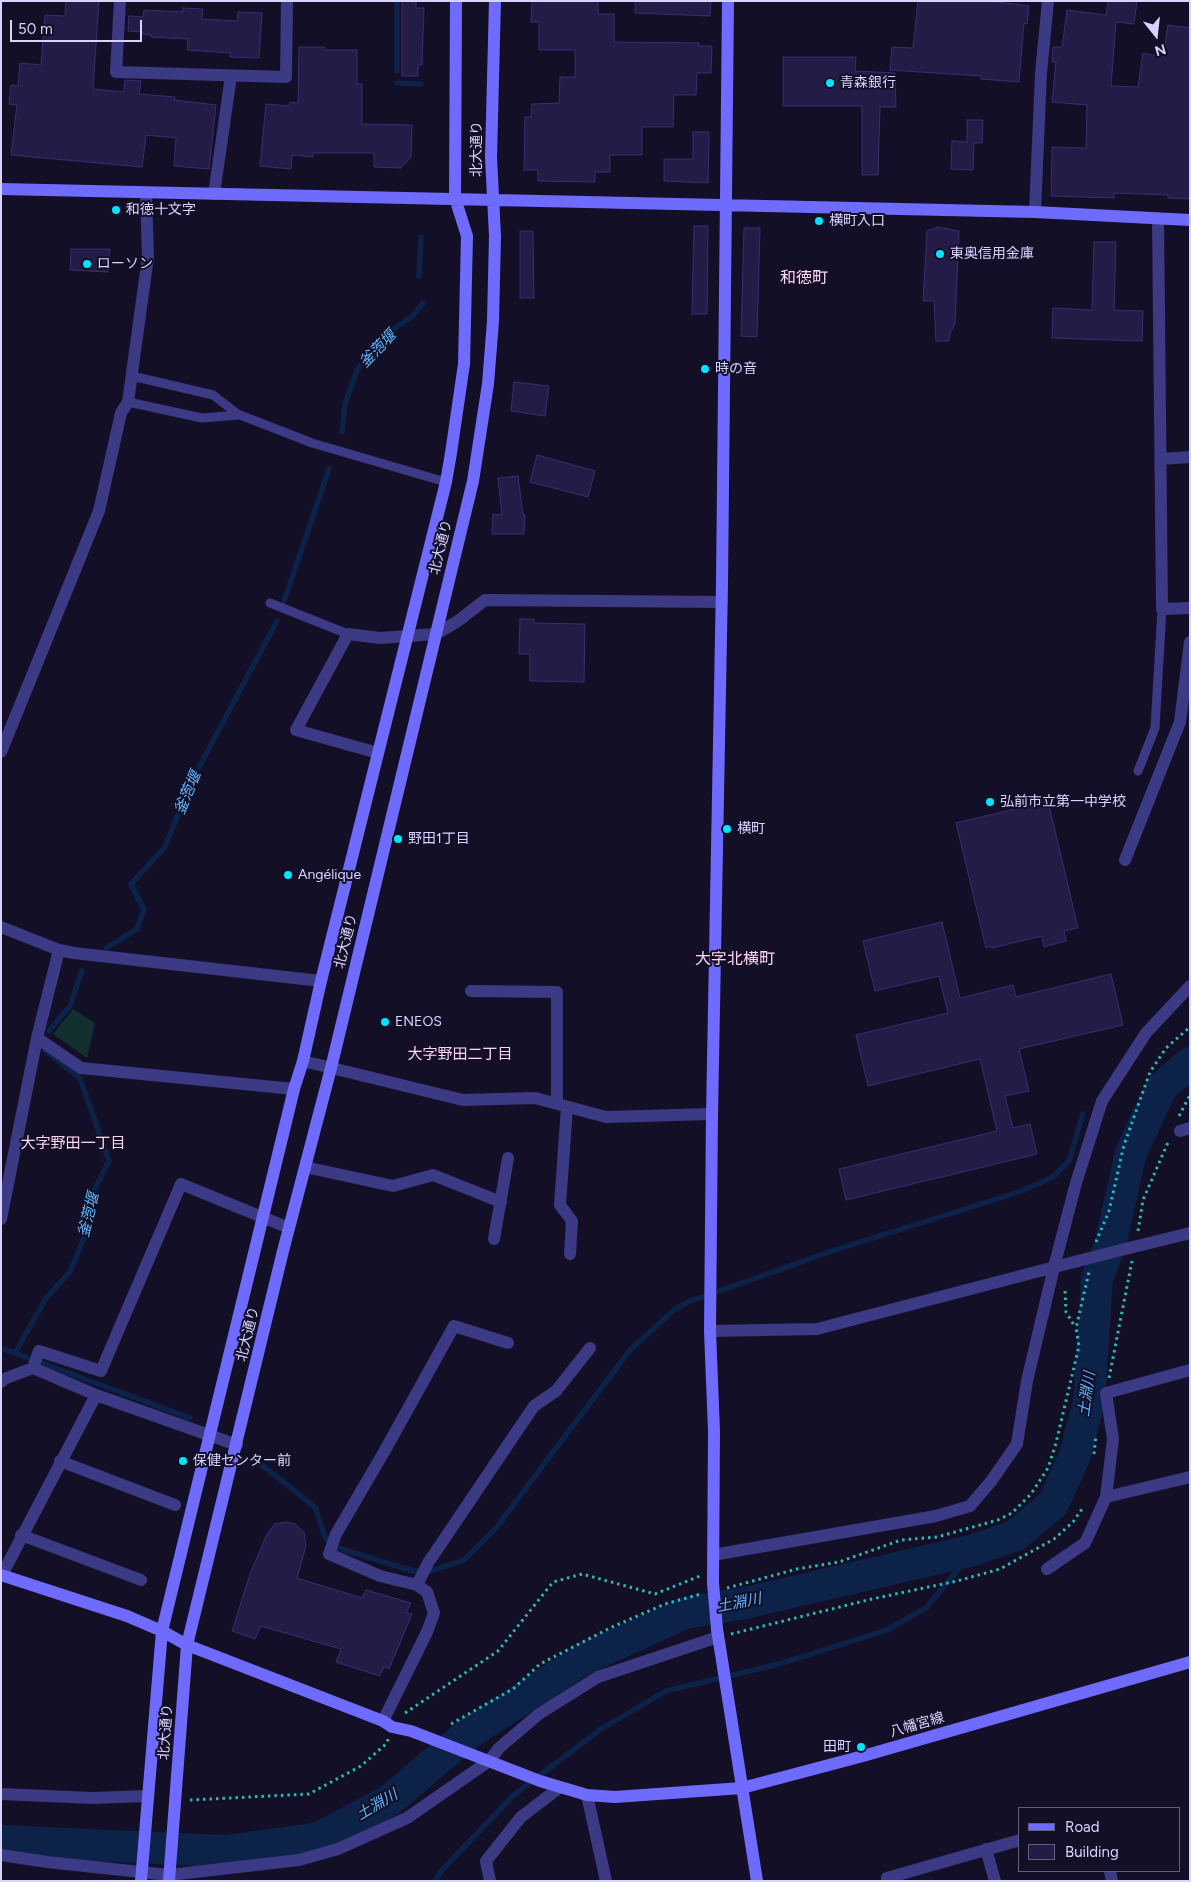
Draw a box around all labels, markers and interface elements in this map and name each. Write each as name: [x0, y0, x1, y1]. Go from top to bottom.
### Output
scale bar: [12, 10, 145, 42]
north arrow: [1131, 10, 1181, 60]
text: 50 m: [18, 20, 53, 38]
text: N: [1153, 40, 1168, 60]
place label: 青森銀行: [840, 75, 896, 91]
marker: 青森銀行: [824, 77, 836, 89]
street label: 北大通り: [469, 121, 485, 177]
place label: 和徳十文字: [126, 202, 196, 218]
marker: 和徳十文字: [110, 204, 122, 216]
place label: 横町入口: [829, 213, 885, 229]
marker: 横町入口: [813, 215, 825, 227]
place label: 東奥信用金庫: [950, 246, 1034, 262]
marker: 東奥信用金庫: [934, 248, 946, 260]
place label: ローソン: [97, 256, 153, 272]
marker: ローソン: [81, 258, 93, 270]
district label: 和徳町: [780, 268, 828, 288]
water label: 釜萢堰: [356, 327, 400, 371]
place label: 時の音: [715, 361, 757, 377]
marker: 時の音: [699, 363, 711, 375]
street label: 北大通り: [426, 518, 456, 576]
water label: 釜萢堰: [171, 769, 205, 817]
place label: 弘前市立第一中学校: [1000, 794, 1126, 810]
marker: 弘前市立第一中学校: [984, 796, 996, 808]
place label: 横町: [737, 821, 765, 837]
marker: 横町: [721, 823, 733, 835]
place label: 野田1丁目: [408, 831, 470, 847]
marker: 野田1丁目: [392, 833, 404, 845]
place label: Angélique: [298, 867, 361, 883]
marker: Angélique: [282, 869, 294, 881]
street label: 北大通り: [331, 912, 361, 970]
district label: 大字北横町: [695, 949, 775, 969]
place label: ENEOS: [395, 1014, 442, 1030]
marker: ENEOS: [379, 1016, 391, 1028]
district label: 大字野田二丁目: [408, 1046, 512, 1064]
district label: 大字野田一丁目: [21, 1135, 125, 1153]
water label: 釜萢堰: [75, 1191, 103, 1239]
street label: 北大通り: [233, 1305, 263, 1363]
water label: 土淵川: [1075, 1370, 1099, 1418]
place label: 保健センター前: [193, 1453, 291, 1469]
marker: 保健センター前: [177, 1455, 189, 1467]
water label: 土淵川: [715, 1590, 763, 1616]
street label: 北大通り: [156, 1703, 176, 1761]
street label: 八幡宮線: [888, 1709, 946, 1741]
place label: 田町: [823, 1739, 851, 1755]
marker: 田町: [855, 1741, 867, 1753]
water label: 土淵川: [353, 1786, 401, 1824]
legend: [1018, 1807, 1181, 1872]
text: Road: [1065, 1818, 1100, 1836]
text: Building: [1065, 1843, 1119, 1861]

